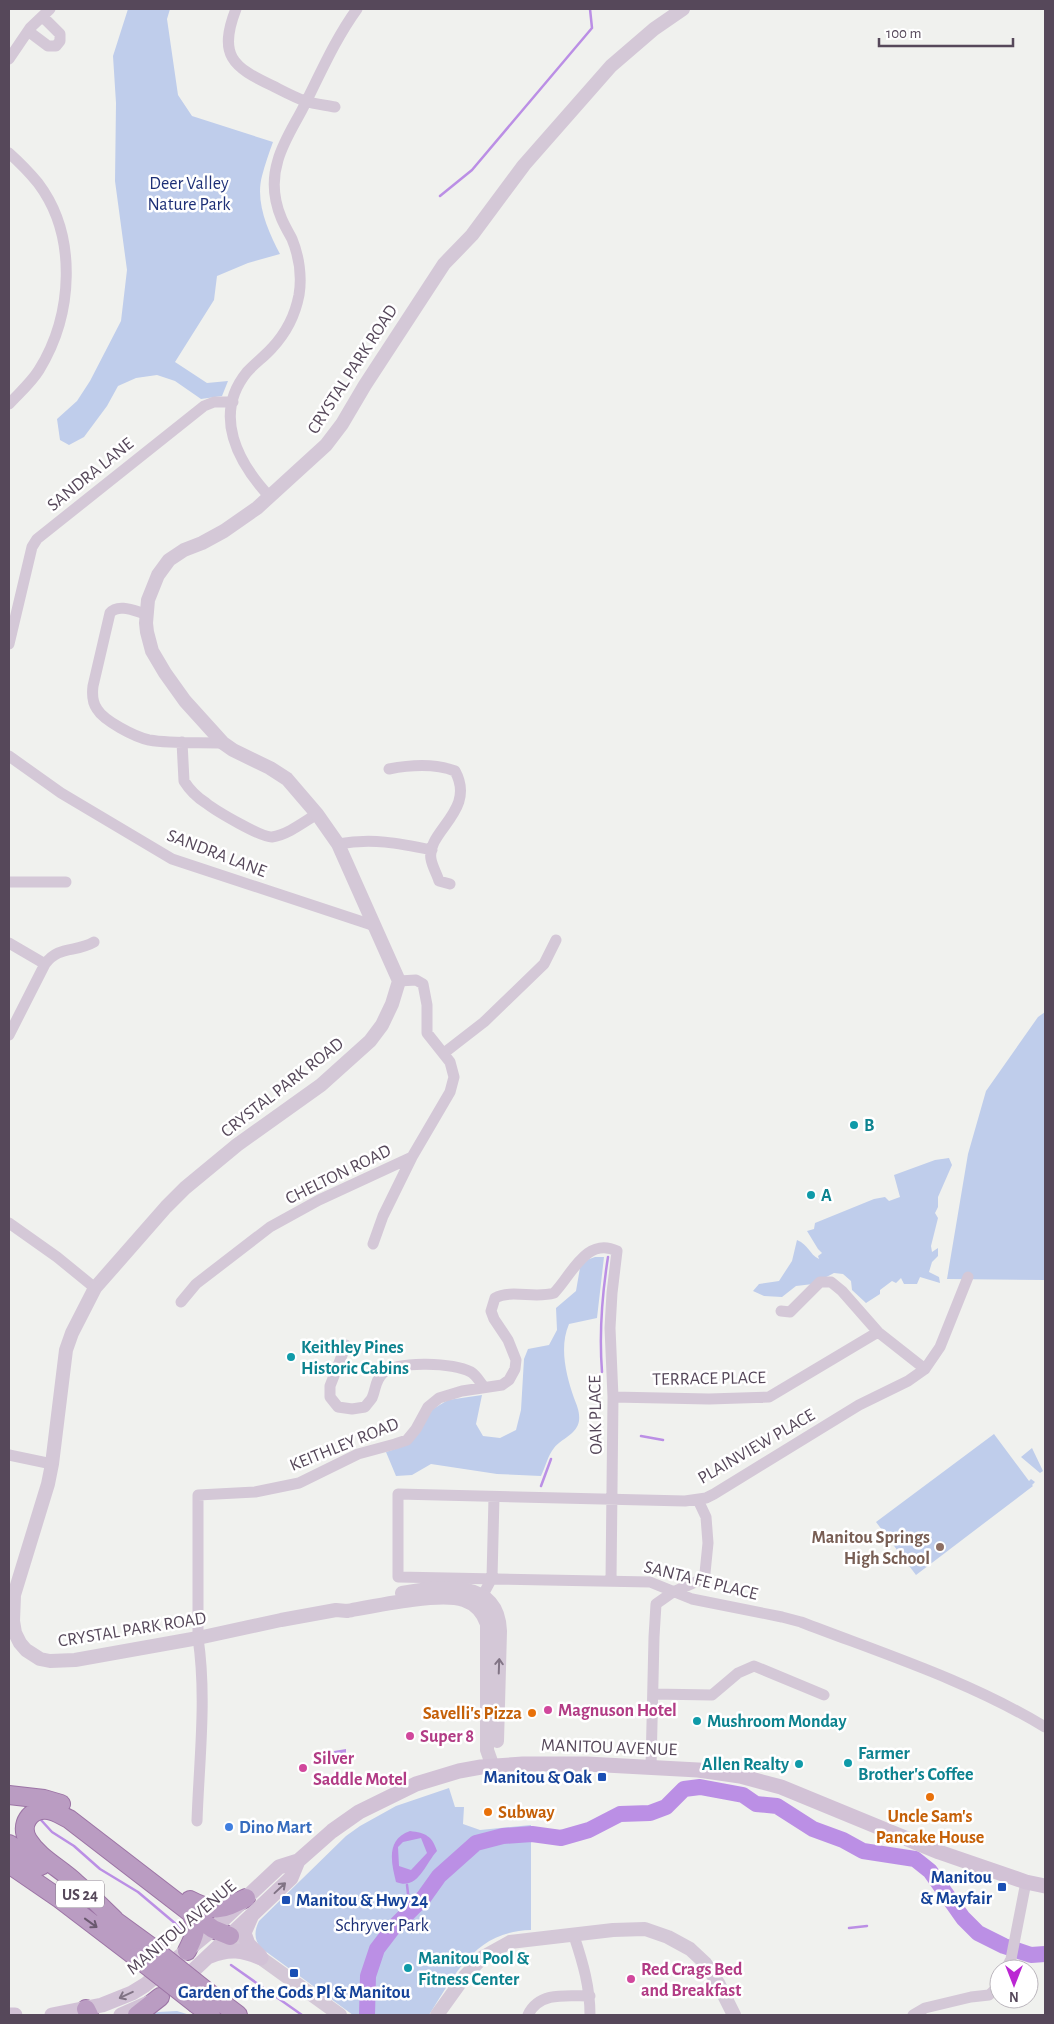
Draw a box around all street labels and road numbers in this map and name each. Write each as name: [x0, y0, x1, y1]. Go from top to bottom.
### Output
street label: CRYSTAL PARK ROAD: [304, 302, 401, 437]
street label: SANDRA LANE: [44, 435, 137, 515]
street label: SANDRA LANE: [164, 827, 269, 881]
street label: CRYSTAL PARK ROAD: [218, 1035, 347, 1141]
street label: CHELTON ROAD: [283, 1142, 394, 1208]
street label: TERRACE PLACE: [652, 1369, 766, 1389]
street label: OAK PLACE: [586, 1375, 606, 1455]
street label: PLAINVIEW PLACE: [695, 1406, 818, 1488]
street label: KEITHLEY ROAD: [287, 1415, 401, 1475]
street label: SANTA FE PLACE: [642, 1558, 760, 1604]
street label: CRYSTAL PARK ROAD: [57, 1609, 208, 1651]
street label: MANITOU AVENUE: [541, 1737, 678, 1759]
street label: MANITOU AVENUE: [124, 1877, 240, 1978]
road number: US 24: [56, 1880, 104, 1908]

